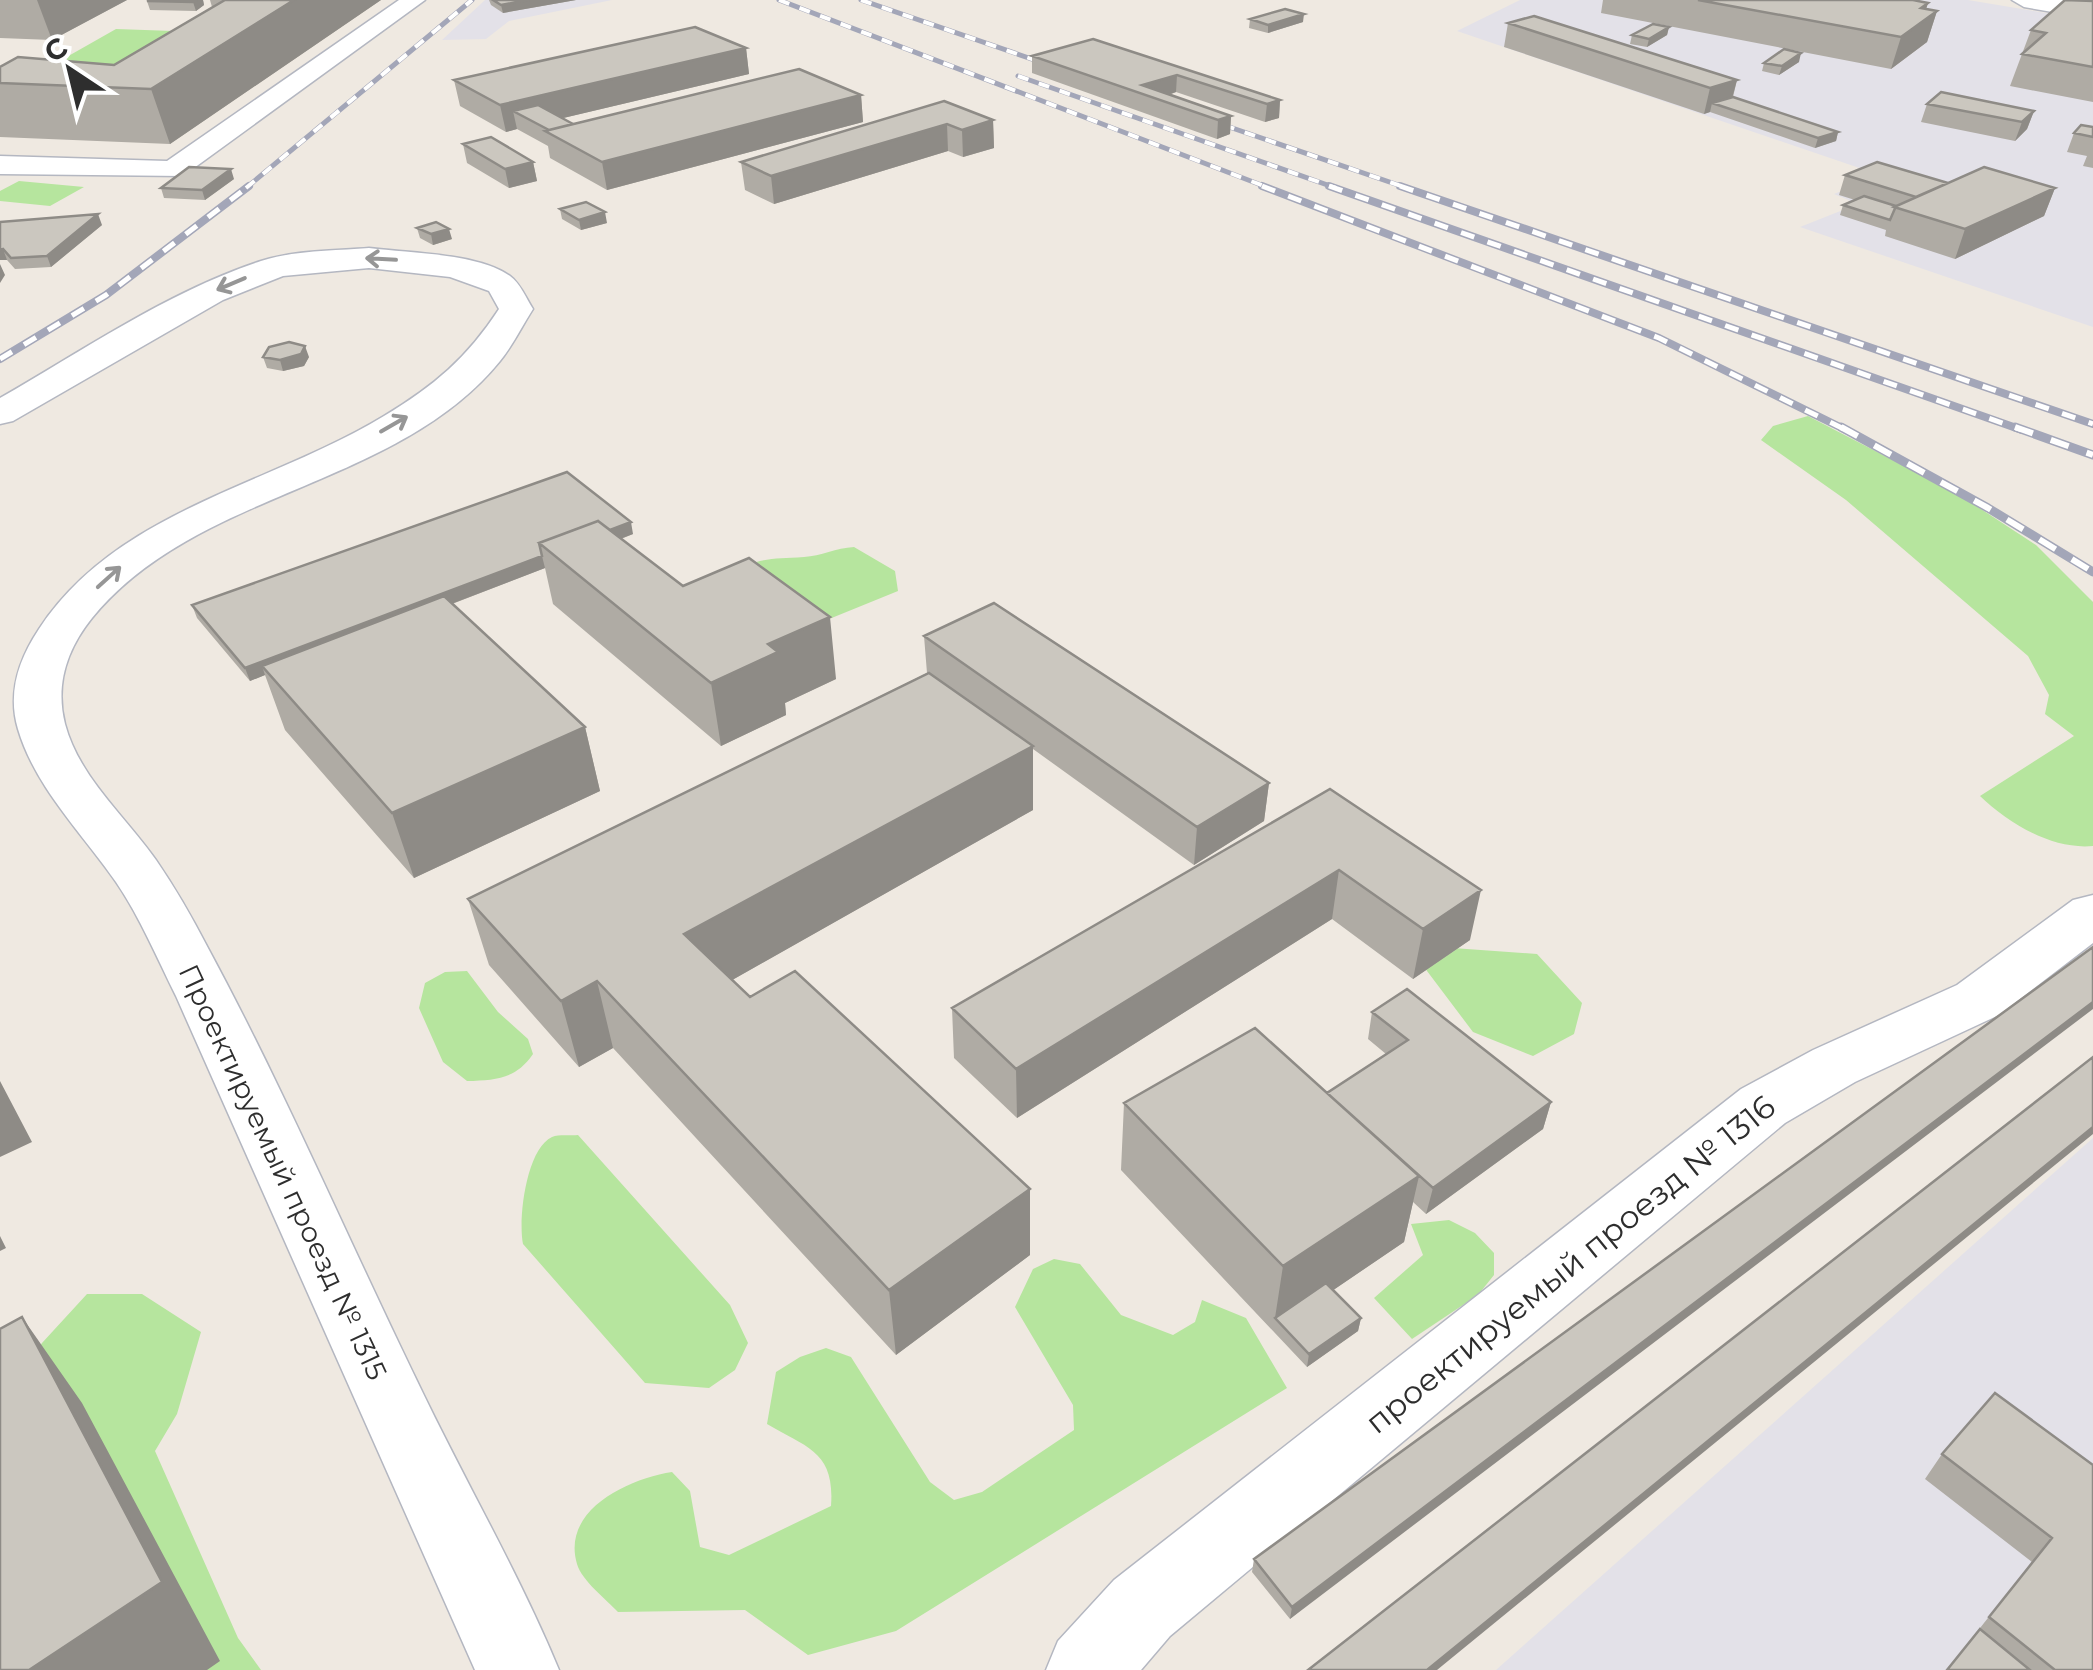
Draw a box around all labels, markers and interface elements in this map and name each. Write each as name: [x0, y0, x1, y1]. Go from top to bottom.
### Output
north arrow: [20, 20, 120, 120]
text: С: [38, 30, 74, 69]
one-way arrow: [365, 249, 397, 268]
one-way arrow: [216, 276, 247, 294]
one-way arrow: [379, 413, 408, 433]
one-way arrow: [96, 566, 121, 589]
street label: Проектируемый проезд № 1315: [172, 959, 394, 1385]
street label: проектируемый проезд № 1316: [1357, 1087, 1783, 1441]

